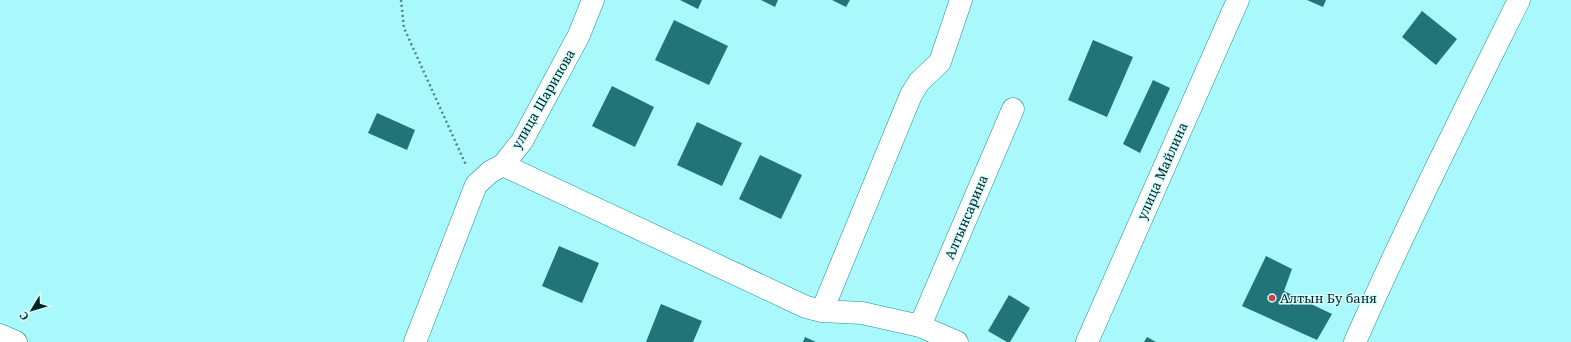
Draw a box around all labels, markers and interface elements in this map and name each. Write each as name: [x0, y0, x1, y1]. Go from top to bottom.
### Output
street label: улица Шарипова: [507, 46, 579, 152]
street label: улица Майлина: [1132, 119, 1192, 223]
street label: Алтынсарина: [940, 172, 992, 262]
place label: Алтын Бу баня: [1280, 289, 1377, 307]
north arrow: [12, 290, 52, 330]
marker: Алтын Бу баня: [1267, 293, 1277, 303]
text: С: [16, 309, 32, 324]

